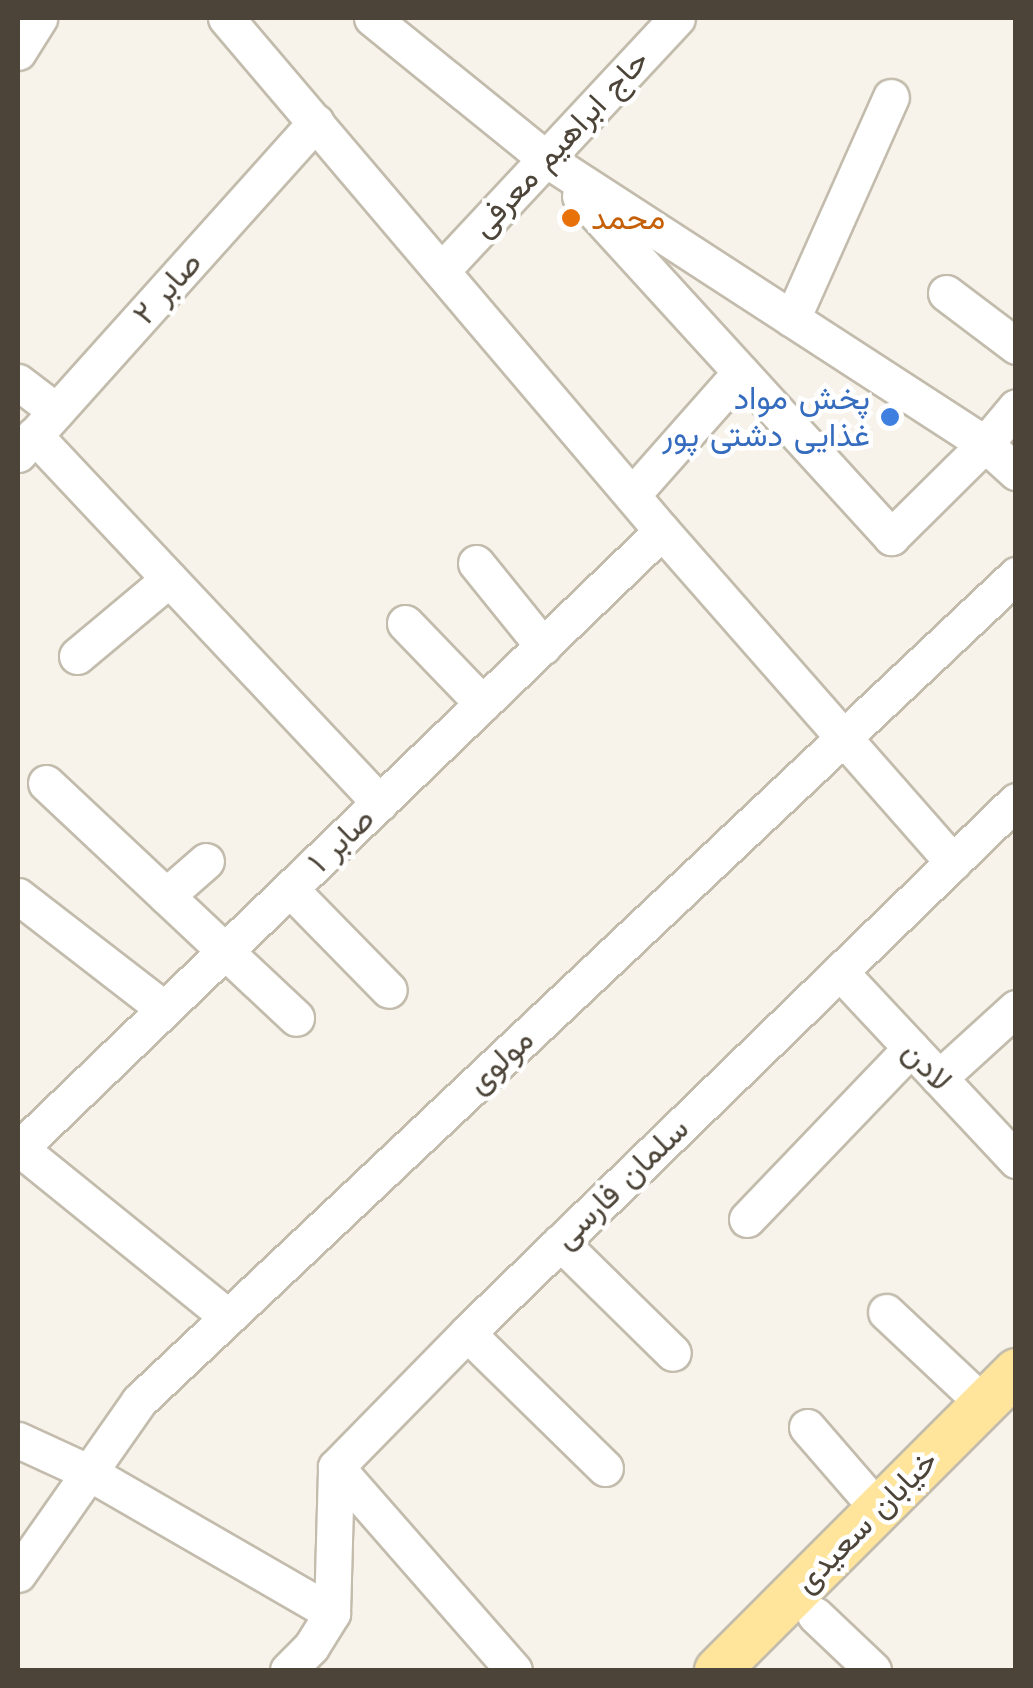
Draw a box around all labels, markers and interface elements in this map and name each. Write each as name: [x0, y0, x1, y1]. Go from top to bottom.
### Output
street label: حاج ابراهیم معرفی: [463, 41, 657, 245]
place label: محمد: [591, 199, 665, 237]
marker: محمد: [560, 207, 582, 229]
street label: صابر ۲: [124, 244, 210, 332]
place label: پخش مواد غذایی دشتی پور: [662, 380, 870, 455]
marker: پخش مواد غذایی دشتی پور: [879, 406, 901, 428]
street label: صابر ۱: [300, 799, 382, 881]
street label: مولوی: [459, 1021, 541, 1101]
street label: لادن: [894, 1033, 960, 1099]
street label: سلمان فارسی: [546, 1109, 696, 1257]
street label: خیابان سعیدی: [786, 1441, 946, 1601]

